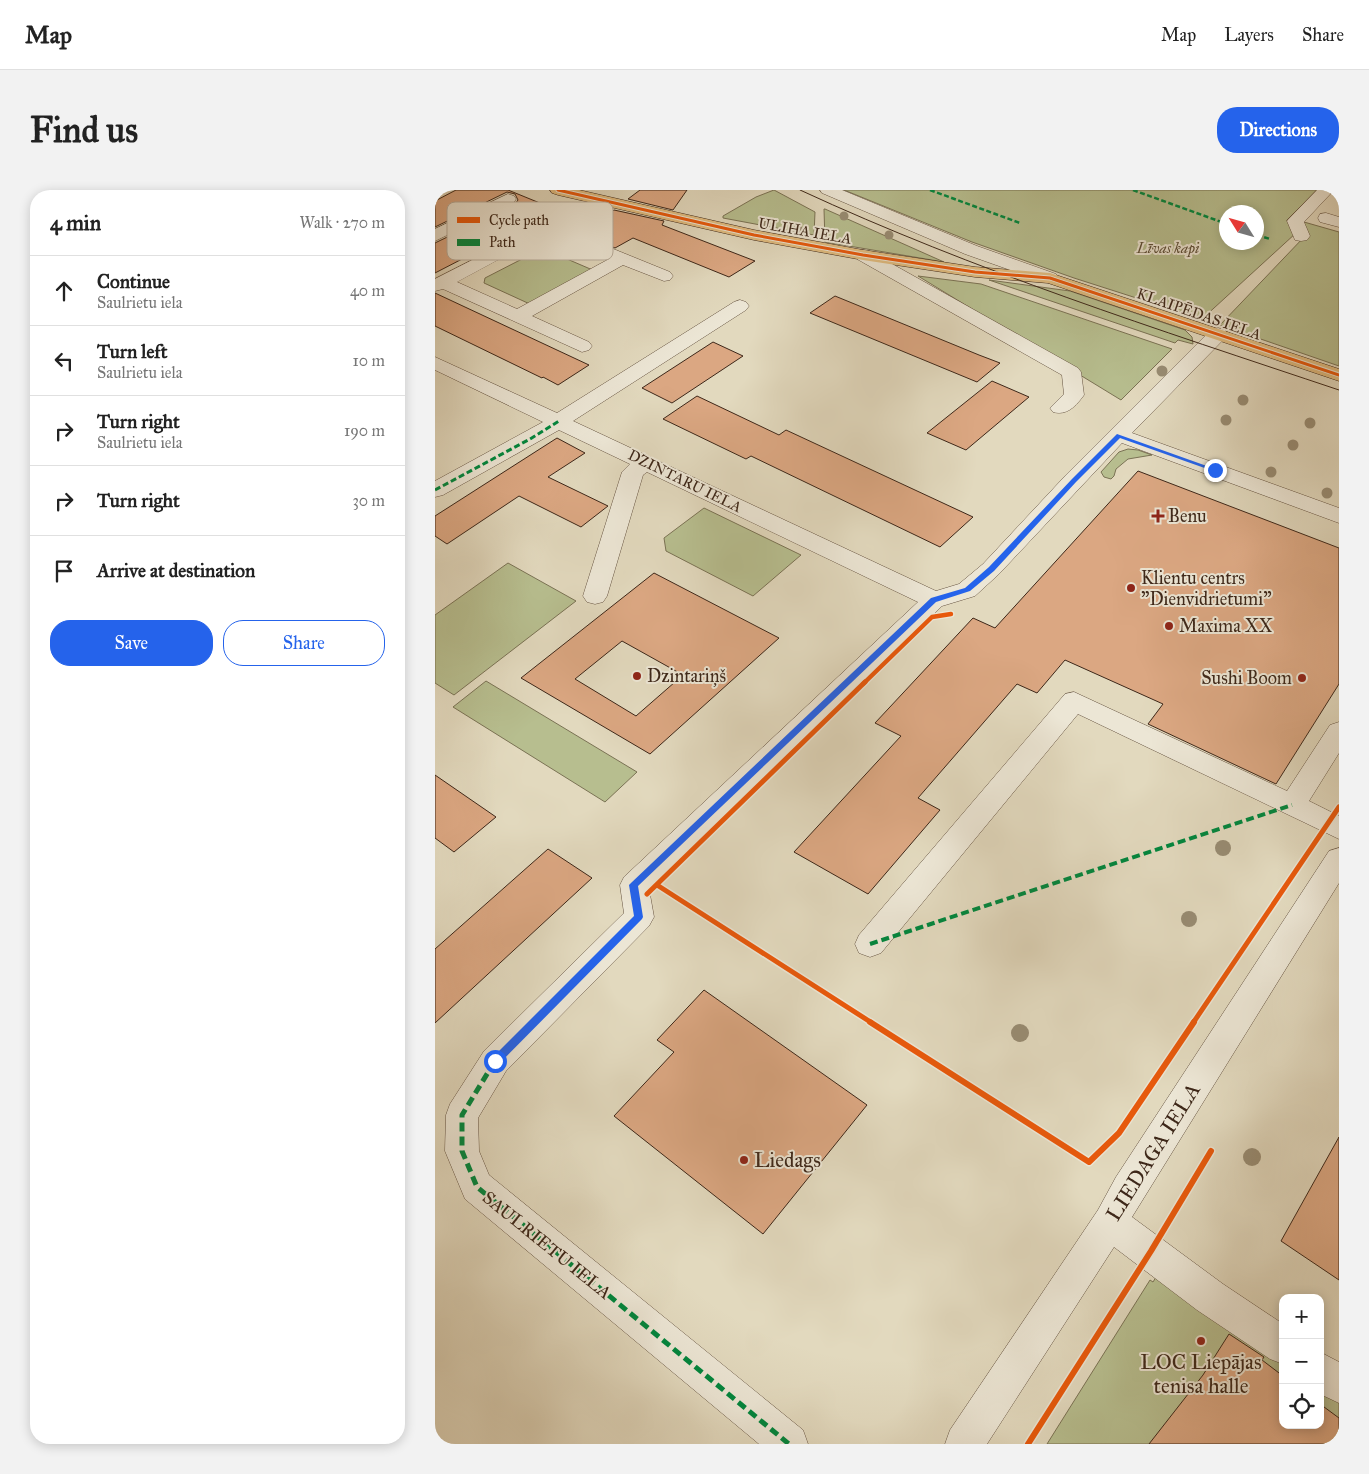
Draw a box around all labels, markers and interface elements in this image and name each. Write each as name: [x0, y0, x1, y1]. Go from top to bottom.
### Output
text: Map: [25, 20, 72, 50]
text: Map: [1161, 24, 1196, 46]
text: Layers: [1224, 24, 1274, 46]
text: Share: [1302, 24, 1344, 46]
button: Directions: [1217, 107, 1339, 153]
text: Find us: [30, 109, 138, 152]
legend: [447, 202, 613, 260]
north arrow: [1219, 205, 1264, 250]
text: 4 min: [50, 210, 101, 236]
text: Cycle path: [489, 212, 549, 229]
text: Walk · 270 m: [299, 213, 385, 232]
street label: ULIHA IELA: [757, 214, 853, 248]
text: Path: [489, 234, 516, 251]
park label: Līvas kapi: [1136, 239, 1200, 258]
text: Continue: [97, 270, 170, 293]
icon: ahead: [50, 277, 78, 305]
text: 40 m: [350, 281, 385, 300]
street label: KLAIPĒDAS IELA: [1134, 284, 1264, 344]
text: Saulrietu iela: [97, 293, 183, 312]
text: Turn left: [97, 340, 167, 363]
icon: left: [50, 347, 78, 375]
text: 10 m: [353, 351, 385, 370]
text: Saulrietu iela: [97, 363, 183, 382]
text: Turn right: [97, 410, 180, 433]
icon: right: [50, 417, 78, 445]
text: 190 m: [344, 421, 385, 440]
text: Saulrietu iela: [97, 433, 183, 452]
street label: DZINTARU IELA: [625, 446, 745, 516]
route end: [1204, 459, 1227, 482]
icon: right: [50, 487, 78, 515]
text: Turn right: [97, 489, 180, 512]
text: 30 m: [352, 491, 385, 510]
place label: Benu: [1168, 505, 1207, 527]
marker: Benu: [1152, 510, 1164, 522]
icon: arrive: [50, 557, 78, 585]
text: Arrive at destination: [97, 559, 255, 582]
place label: Klientu centrs "Dienvidrietumi": [1141, 567, 1272, 610]
marker: Klientu centrs "Dienvidrietumi": [1125, 582, 1137, 594]
place label: Maxima XX: [1179, 615, 1273, 637]
button: Save: [50, 620, 213, 666]
button: Share: [223, 620, 385, 666]
marker: Maxima XX: [1163, 620, 1175, 632]
place label: Dzintariņš: [647, 665, 726, 687]
place label: Sushi Boom: [1201, 667, 1292, 689]
marker: Dzintariņš: [631, 670, 643, 682]
marker: Sushi Boom: [1296, 672, 1308, 684]
route start: [484, 1050, 507, 1073]
street label: LIEDAGA IELA: [1100, 1078, 1206, 1226]
place label: Liedags: [754, 1147, 821, 1173]
marker: Liedags: [738, 1154, 750, 1166]
street label: SAULRIETU IELA: [478, 1186, 616, 1304]
map controls: [1279, 1294, 1324, 1429]
button: +: [1279, 1294, 1324, 1339]
marker: LOC Liepājas tenisa halle: [1195, 1335, 1207, 1347]
button: −: [1279, 1339, 1324, 1384]
place label: LOC Liepājas tenisa halle: [1140, 1349, 1262, 1399]
button: locate: [1279, 1384, 1324, 1429]

